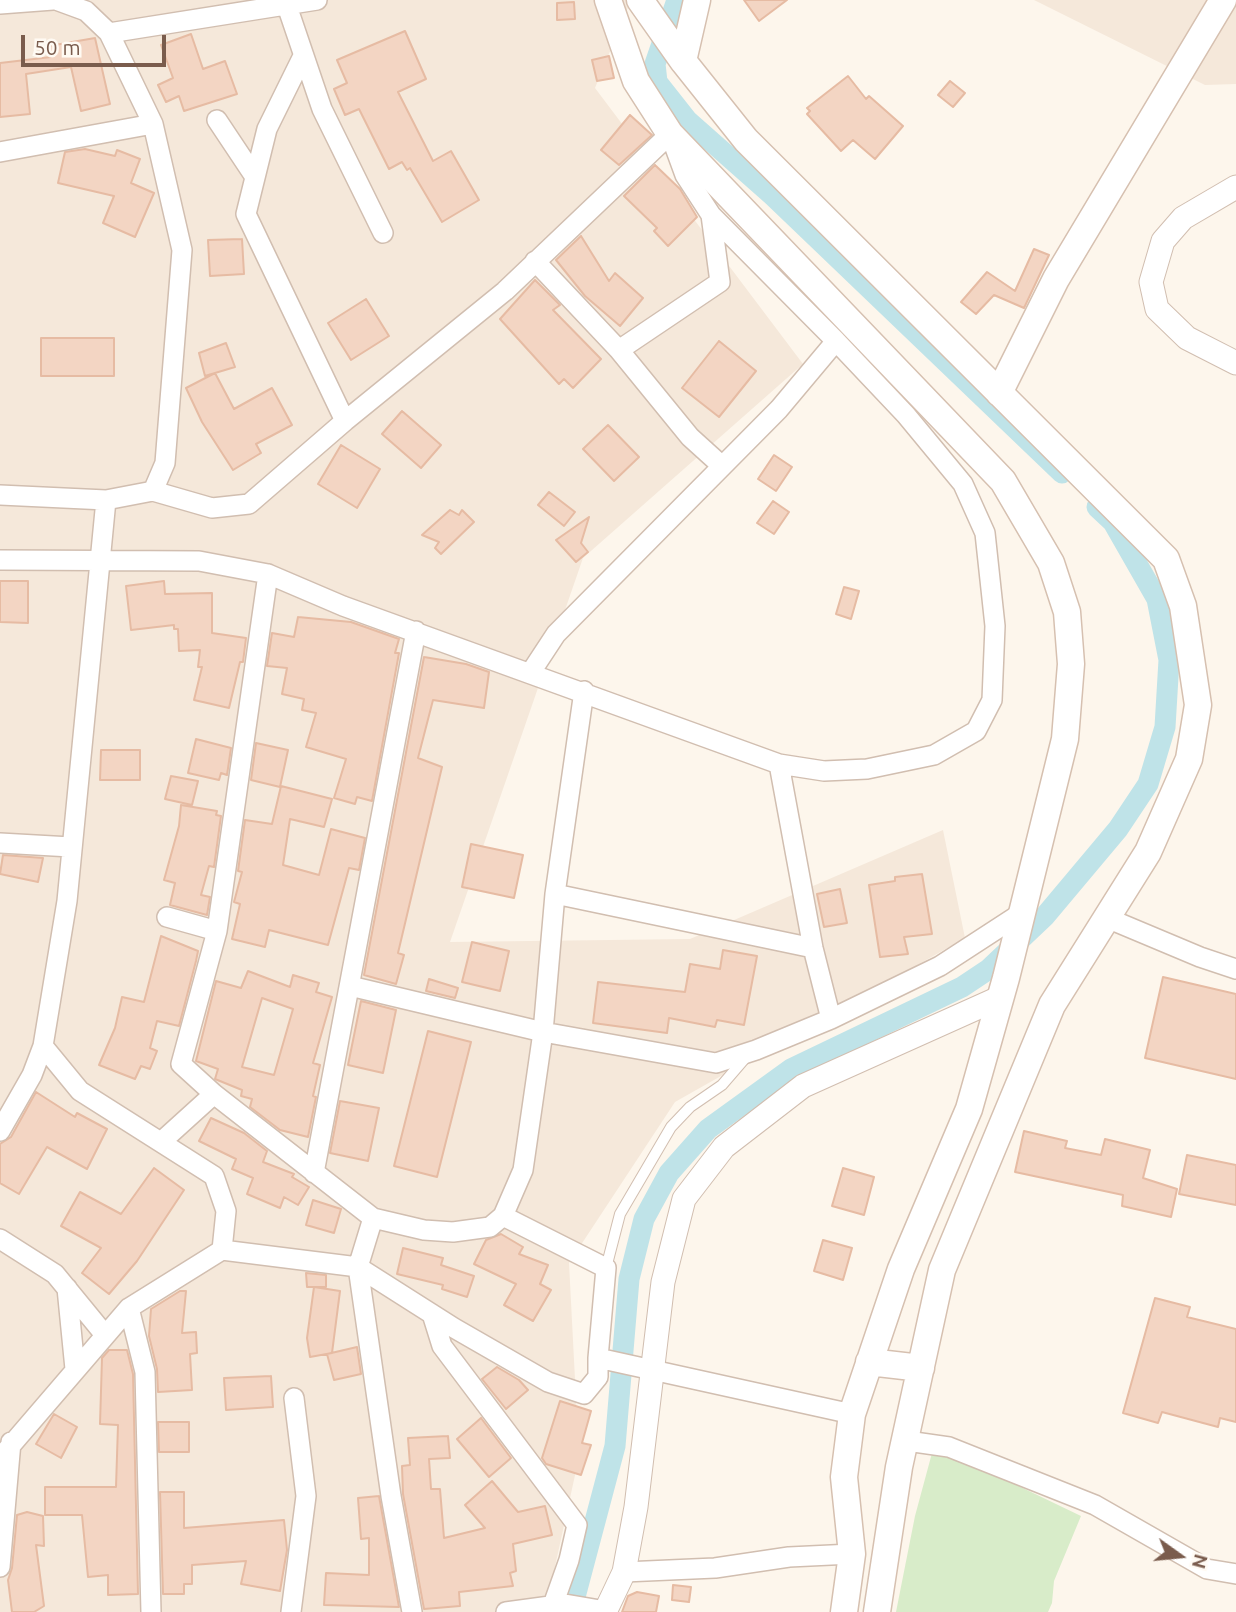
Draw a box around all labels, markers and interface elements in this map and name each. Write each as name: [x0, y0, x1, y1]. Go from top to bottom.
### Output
scale bar: [24, 21, 170, 65]
text: 50 m: [34, 35, 81, 59]
north arrow: [1145, 1521, 1215, 1591]
text: N: [1188, 1552, 1213, 1571]

